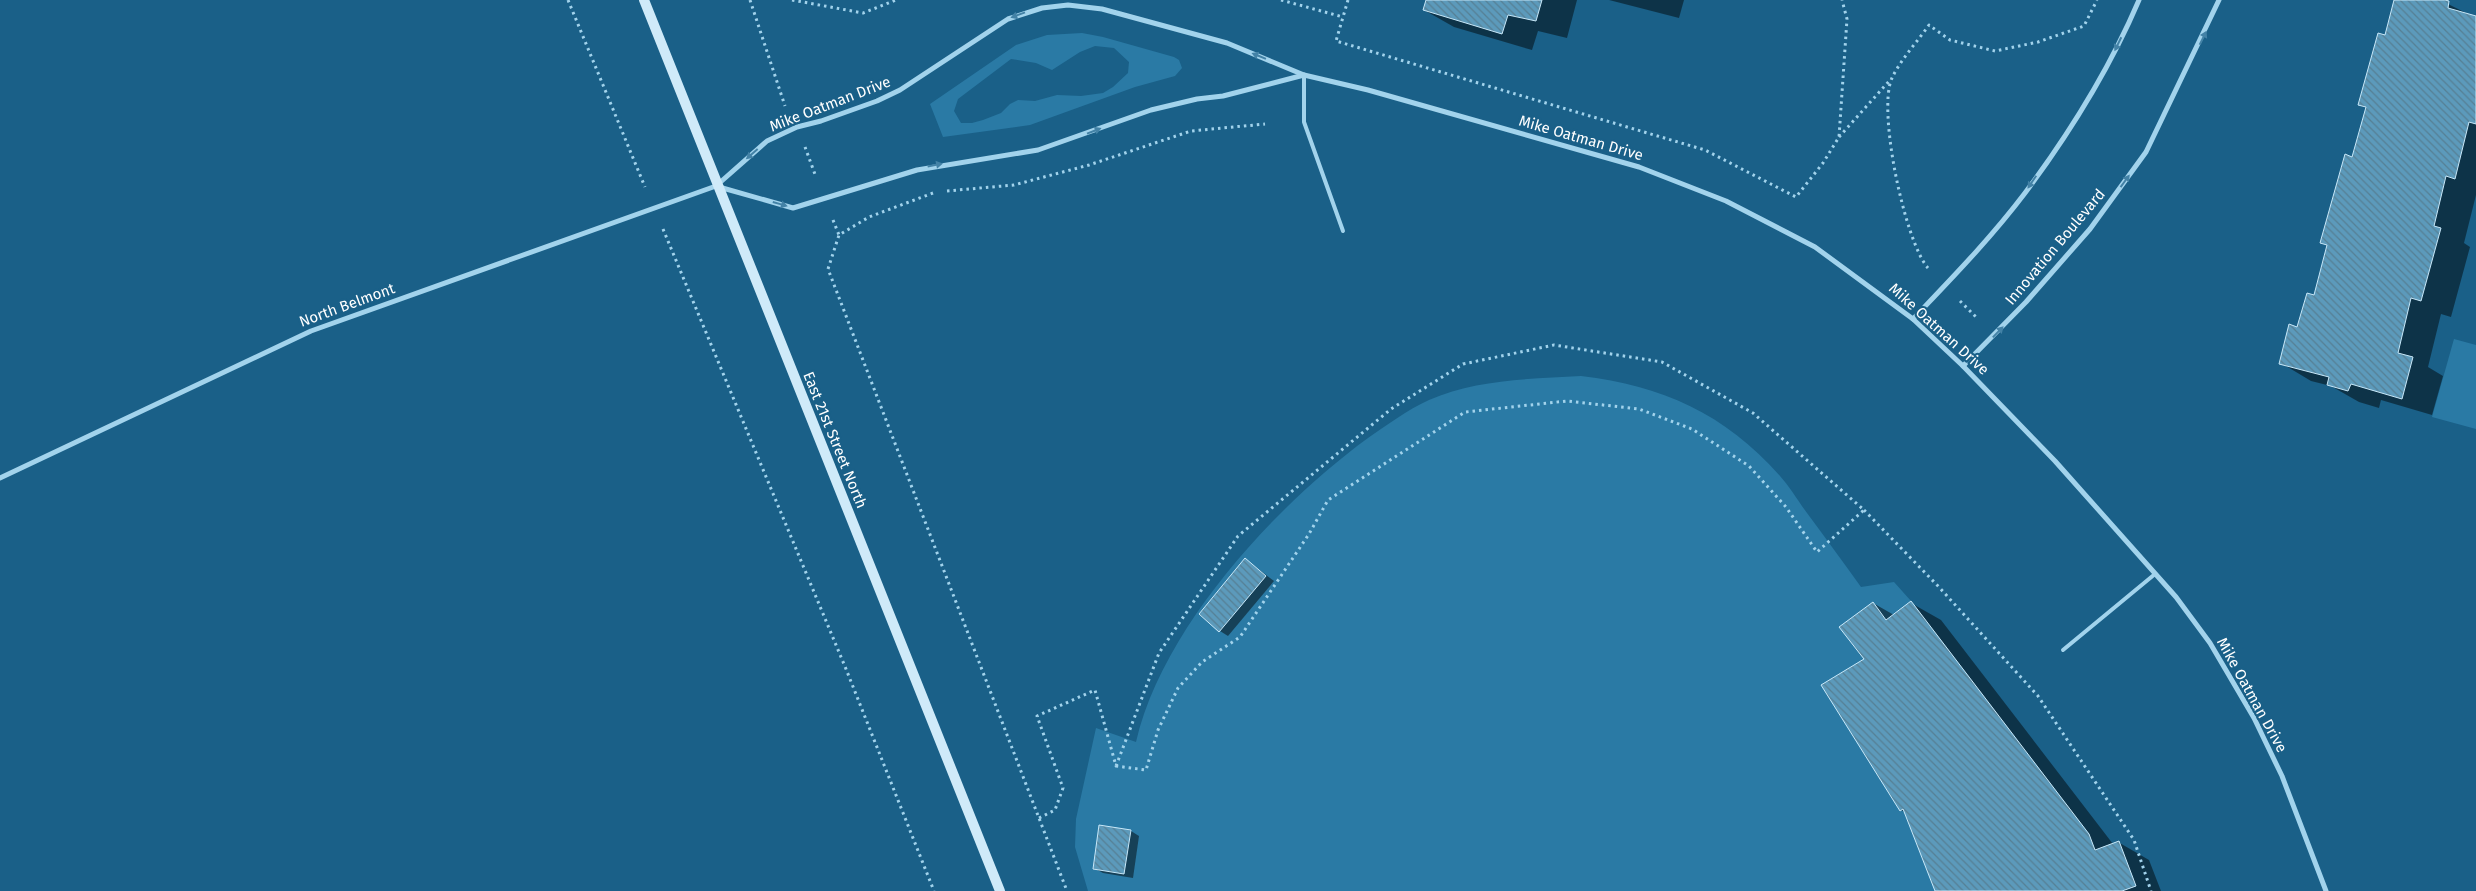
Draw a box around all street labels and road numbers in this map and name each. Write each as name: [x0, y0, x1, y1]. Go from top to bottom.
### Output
street label: Mike Oatman Drive: [767, 73, 893, 135]
street label: Mike Oatman Drive: [1517, 112, 1645, 164]
street label: Innovation Boulevard: [2001, 185, 2109, 309]
street label: North Belmont: [297, 279, 398, 331]
street label: Mike Oatman Drive: [1885, 279, 1993, 379]
street label: East 21st Street North: [799, 369, 871, 511]
street label: Mike Oatman Drive: [2213, 635, 2291, 755]

